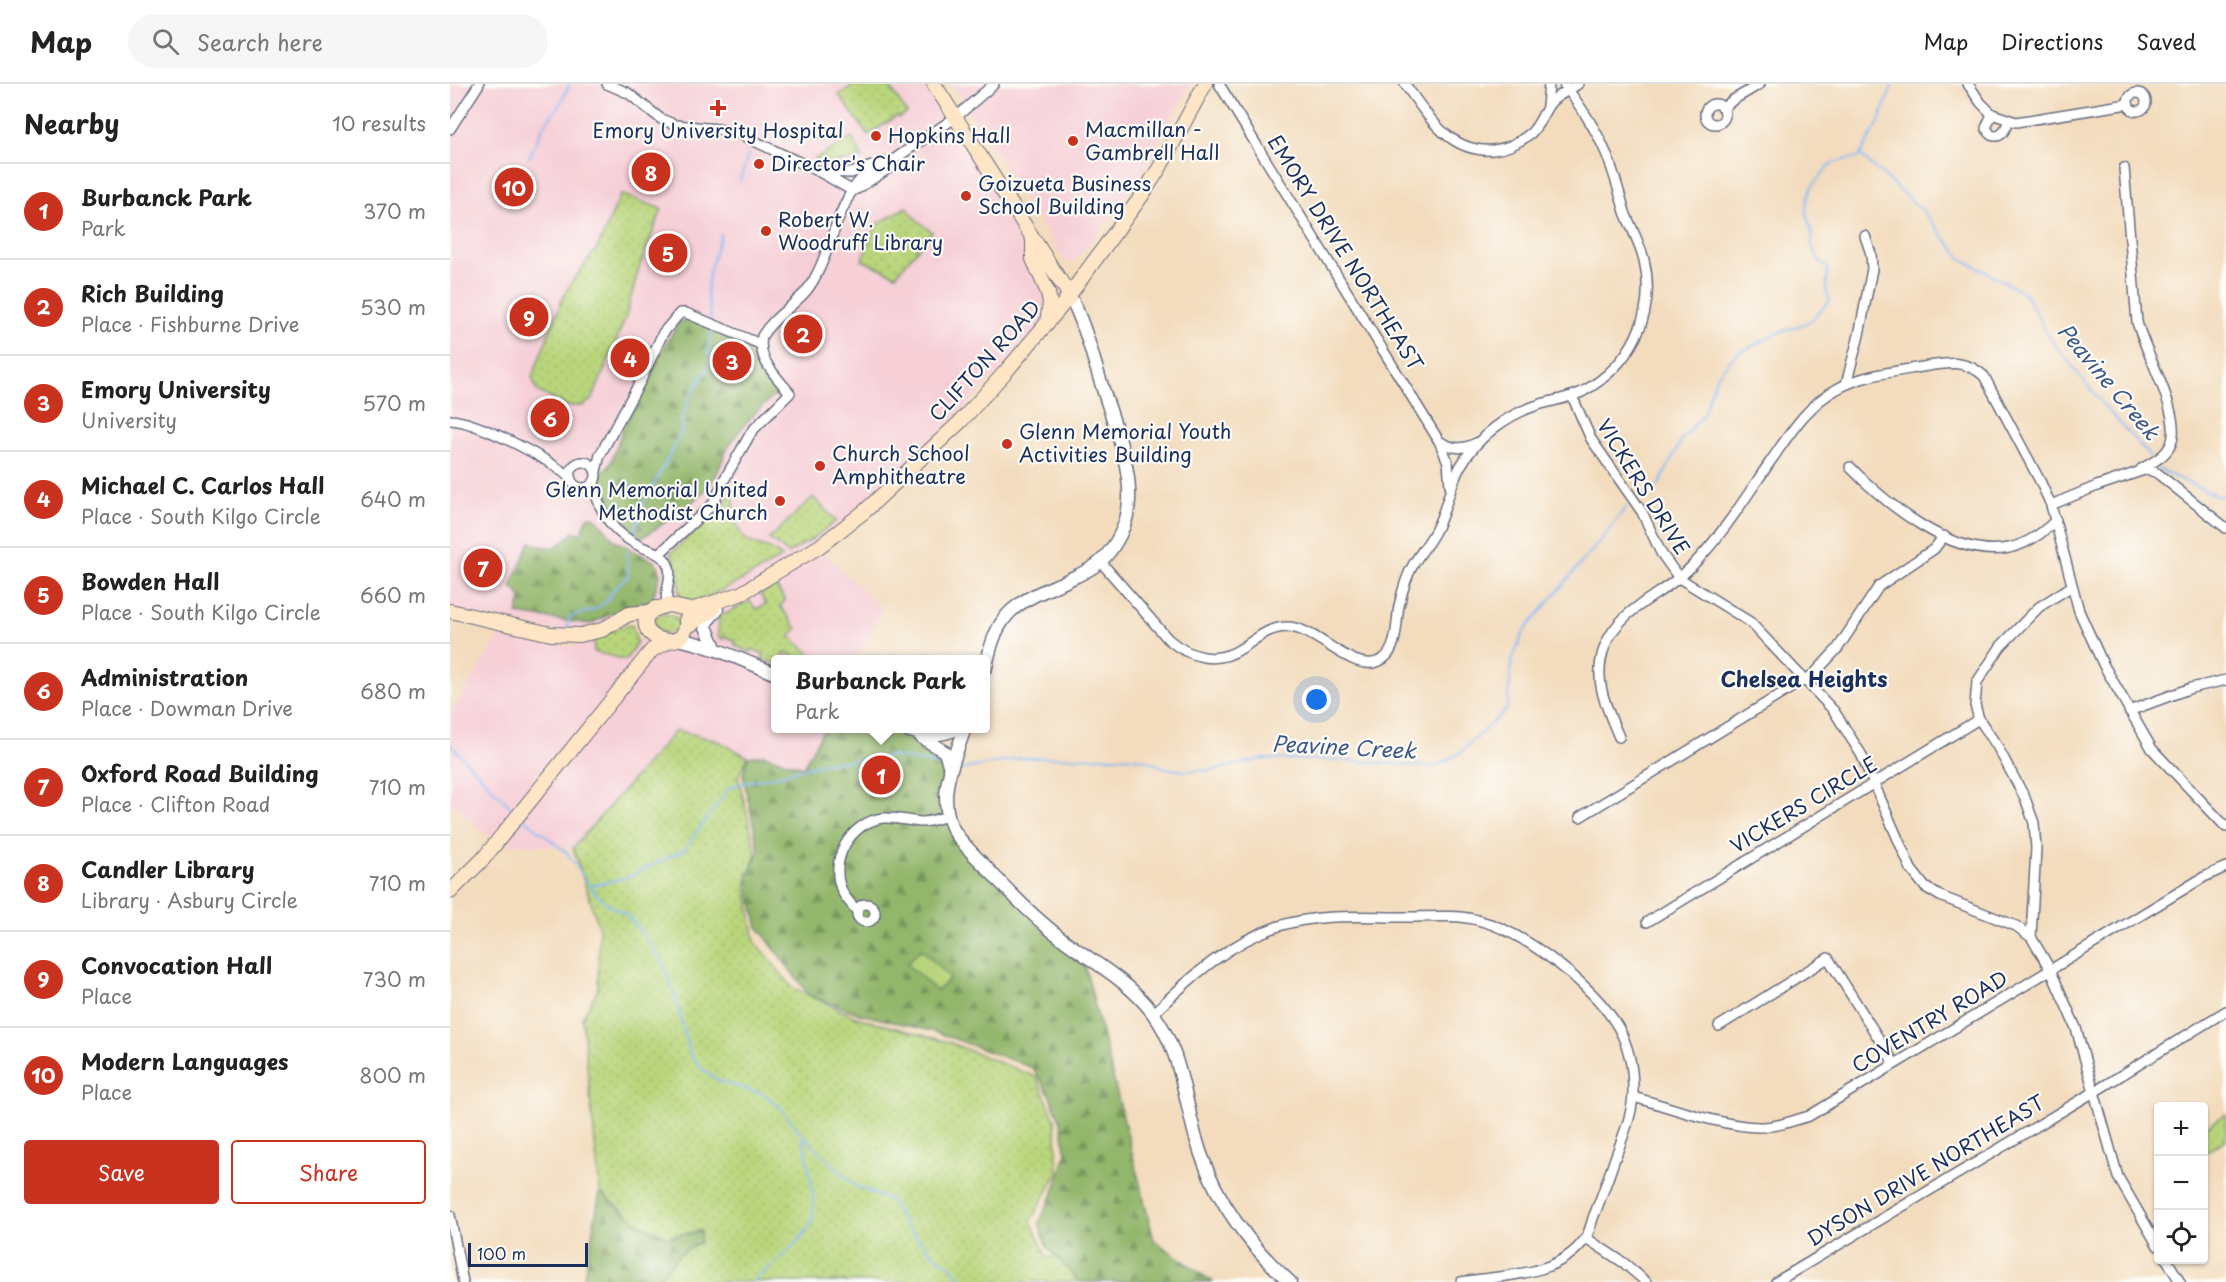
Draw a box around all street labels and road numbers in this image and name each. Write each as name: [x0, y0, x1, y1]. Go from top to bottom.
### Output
street label: EMORY DRIVE NORTHEAST: [1261, 129, 1431, 377]
street label: CLIFTON ROAD: [921, 293, 1047, 428]
street label: VICKERS DRIVE: [1590, 413, 1698, 560]
street label: VICKERS CIRCLE: [1724, 748, 1883, 860]
street label: COVENTRY ROAD: [1846, 963, 2013, 1080]
street label: DYSON DRIVE NORTHEAST: [1801, 1087, 2050, 1253]

